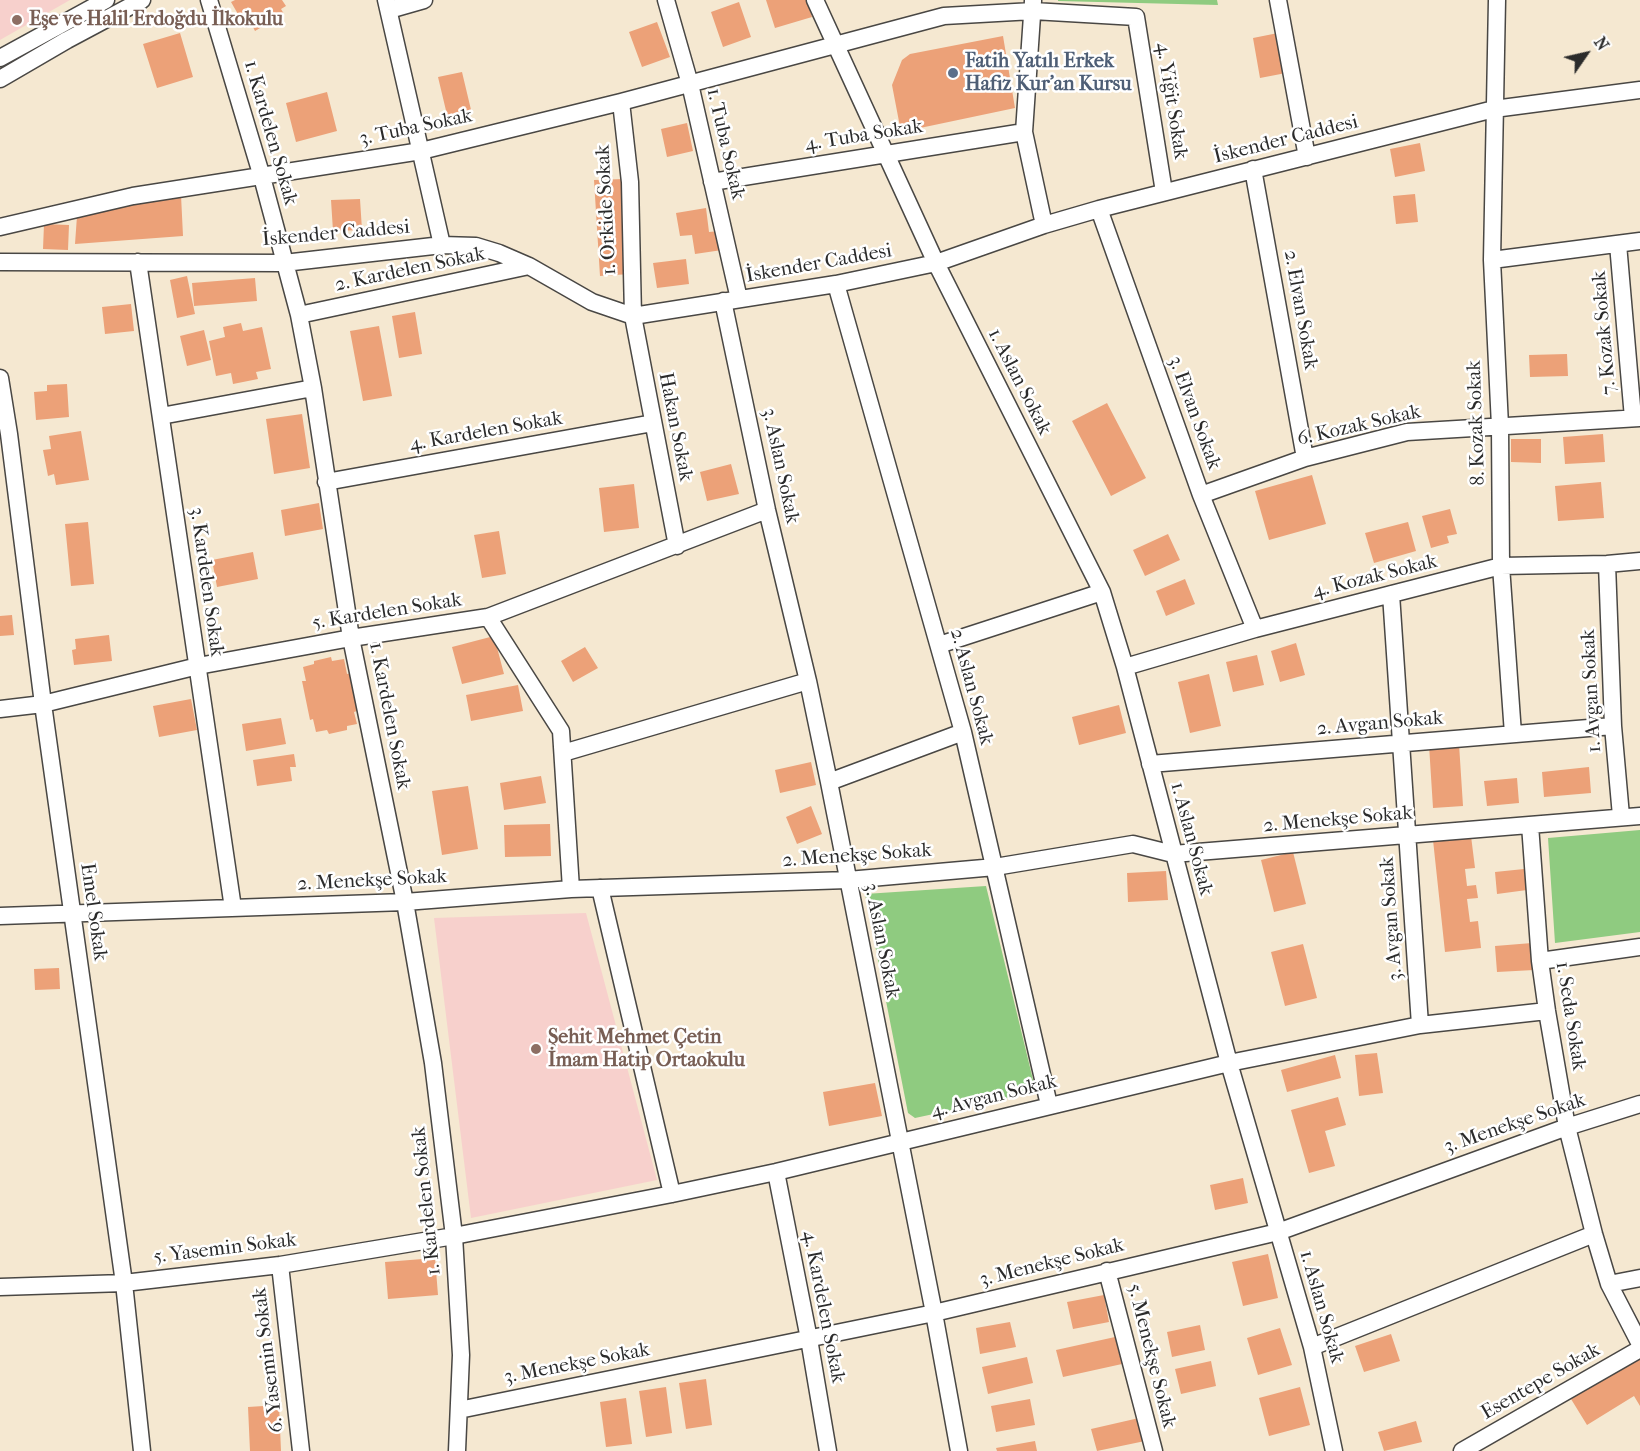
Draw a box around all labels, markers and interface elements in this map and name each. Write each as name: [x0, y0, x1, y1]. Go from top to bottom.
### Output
place label: Eşe ve Halil Erdoğdu İlkokulu: [29, 8, 283, 32]
marker: Eşe ve Halil Erdoğdu İlkokulu: [10, 13, 24, 27]
north arrow: [1556, 24, 1616, 84]
text: N: [1590, 33, 1613, 54]
street label: 4. Yiğit Sokak: [1150, 41, 1192, 161]
place label: Fatih Yatılı Erkek Hafız Kur'an Kursu: [965, 50, 1132, 97]
street label: 1. Kardelen Sokak: [238, 58, 302, 208]
marker: Fatih Yatılı Erkek Hafız Kur'an Kursu: [946, 66, 960, 80]
street label: 1. Tuba Sokak: [701, 86, 749, 202]
street label: 3. Tuba Sokak: [357, 104, 475, 152]
street label: İskender Caddesi: [1211, 110, 1361, 170]
street label: 4. Tuba Sokak: [803, 115, 925, 157]
street label: 1. Orkide Sokak: [592, 144, 622, 276]
street label: İskender Caddesi: [261, 216, 411, 252]
street label: İskender Caddesi: [744, 239, 894, 289]
street label: 2. Kardelen Sokak: [333, 242, 487, 298]
street label: 2. Elvan Sokak: [1278, 248, 1322, 372]
street label: 7. Kozak Sokak: [1588, 270, 1622, 396]
street label: 1. Aslan Sokak: [982, 325, 1056, 439]
street label: 3. Elvan Sokak: [1162, 353, 1226, 473]
street label: 8. Kozak Sokak: [1463, 360, 1491, 486]
street label: Hakan Sokak: [653, 370, 697, 484]
street label: 6. Kozak Sokak: [1295, 400, 1423, 452]
street label: 3. Aslan Sokak: [756, 406, 804, 526]
street label: 4. Kardelen Sokak: [408, 407, 564, 457]
street label: 3. Kardelen Sokak: [184, 506, 228, 658]
street label: 4. Kozak Sokak: [1310, 550, 1440, 604]
street label: 5. Kardelen Sokak: [311, 588, 463, 636]
street label: 2. Aslan Sokak: [944, 626, 998, 748]
street label: 1. Avgan Sokak: [1577, 629, 1607, 753]
street label: 1. Kardelen Sokak: [363, 640, 415, 792]
street label: 2. Avgan Sokak: [1316, 707, 1444, 741]
street label: 1. Aslan Sokak: [1164, 780, 1218, 898]
street label: 2. Menekşe Sokak: [1262, 802, 1414, 838]
street label: 2. Menekşe Sokak: [781, 839, 933, 873]
street label: 3. Avgan Sokak: [1376, 856, 1408, 982]
street label: Emel Sokak: [74, 862, 112, 962]
street label: 2. Menekşe Sokak: [297, 865, 447, 897]
street label: 3. Aslan Sokak: [858, 881, 904, 1001]
street label: 1. Seda Sokak: [1550, 960, 1590, 1072]
place label: Şehit Mehmet Çetin İmam Hatip Ortaokulu: [548, 1026, 745, 1073]
marker: Şehit Mehmet Çetin İmam Hatip Ortaokulu: [529, 1042, 543, 1056]
street label: 4. Avgan Sokak: [929, 1070, 1059, 1124]
street label: 3. Menekşe Sokak: [1441, 1089, 1589, 1159]
street label: 1. Kardelen Sokak: [407, 1125, 447, 1277]
street label: 5. Yasemin Sokak: [152, 1228, 298, 1270]
street label: 4. Kardelen Sokak: [796, 1229, 850, 1385]
street label: 3. Menekşe Sokak: [977, 1233, 1127, 1293]
street label: 1. Aslan Sokak: [1293, 1248, 1349, 1366]
street label: 5. Menekşe Sokak: [1121, 1281, 1181, 1431]
street label: 6. Yasemin Sokak: [248, 1286, 290, 1434]
street label: 3. Menekşe Sokak: [502, 1338, 652, 1390]
street label: Esentepe Sokak: [1477, 1338, 1605, 1426]

